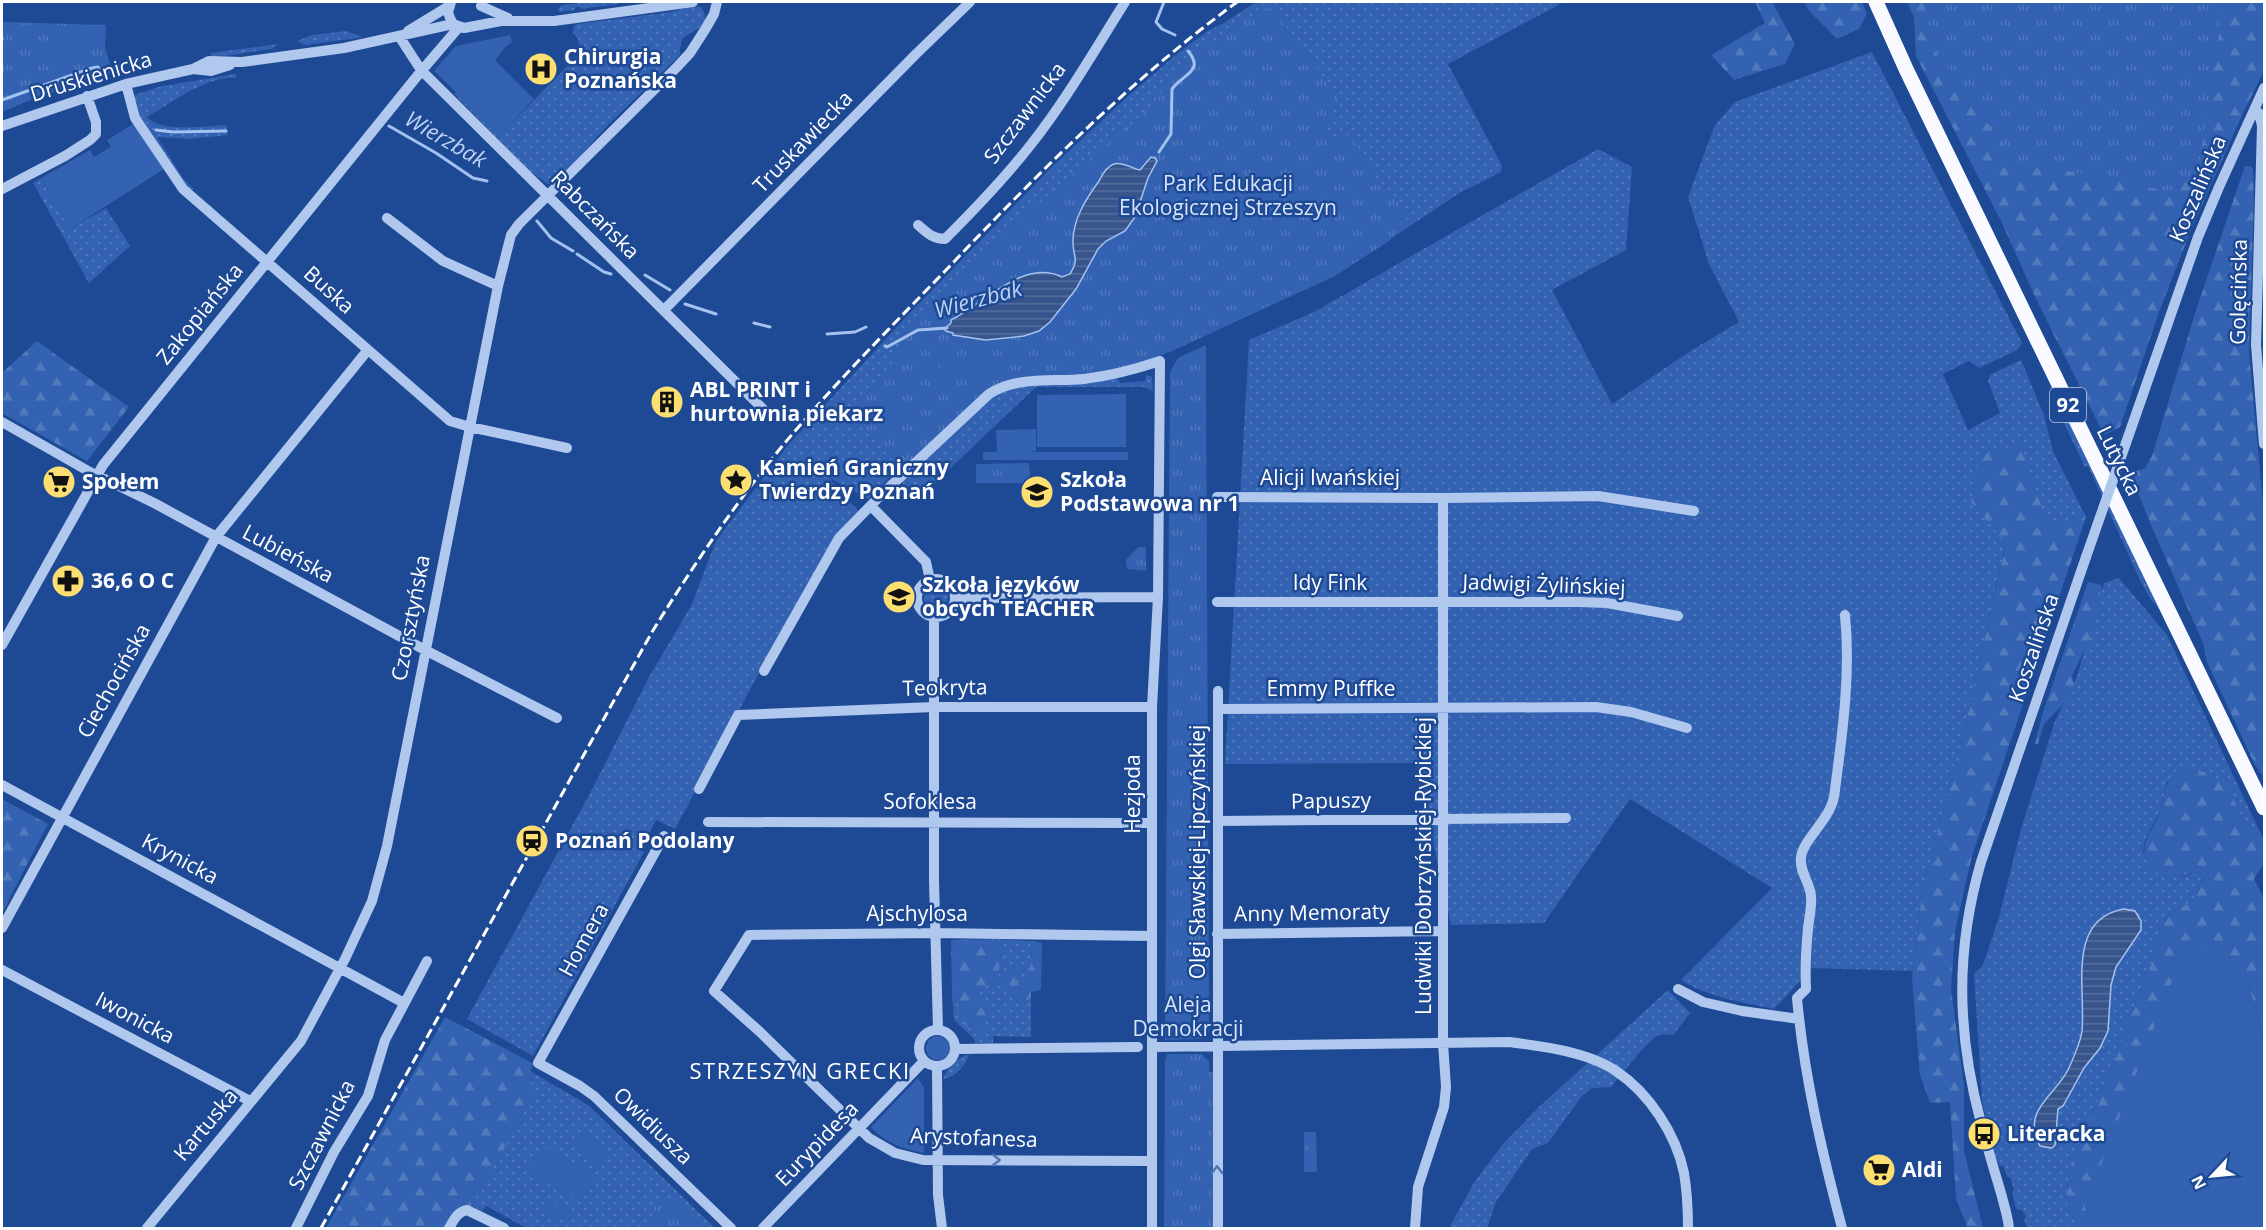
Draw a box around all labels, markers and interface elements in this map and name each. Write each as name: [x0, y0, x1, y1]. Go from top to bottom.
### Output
place label: Chirurgia Poznańska: [564, 42, 677, 94]
street label: Druskienicka: [26, 44, 155, 108]
hospital icon: Chirurgia Poznańska: [523, 51, 559, 87]
street label: Szczawnicka: [977, 56, 1072, 169]
street label: Truskawiecka: [746, 84, 858, 198]
water label: Wierzbak: [400, 103, 494, 174]
street label: Koszalińska: [2162, 131, 2232, 246]
street label: Rabczańska: [545, 164, 646, 265]
park label: Park Edukacji Ekologicznej Strzeszyn: [1119, 169, 1337, 221]
street label: Golęcińska: [2223, 239, 2253, 345]
street label: Zakopiańska: [150, 257, 249, 370]
street label: Buska: [298, 259, 361, 319]
water label: Wierzbak: [931, 272, 1026, 324]
place label: ABL PRINT i hurtownia piekarz: [690, 375, 883, 427]
building icon: ABL PRINT i hurtownia piekarz: [649, 384, 685, 420]
road number: 92: [2050, 388, 2086, 422]
street label: Lutycka: [2091, 421, 2149, 500]
place label: Kamień Graniczny Twierdzy Poznań: [759, 453, 949, 505]
place icon: Kamień Graniczny Twierdzy Poznań: [718, 462, 754, 498]
street label: Alicji Iwańskiej: [1260, 463, 1400, 491]
supermarket icon: Społem: [41, 464, 77, 500]
place label: Szkoła Podstawowa nr 1: [1060, 465, 1240, 517]
place label: Społem: [82, 467, 159, 495]
school or university icon: Szkoła Podstawowa nr 1: [1019, 474, 1055, 510]
street label: Lubieńska: [238, 517, 339, 589]
street label: Czorsztyńska: [384, 552, 436, 683]
pharmacy icon: 36,6 O C: [50, 563, 86, 599]
place label: 36,6 O C: [91, 566, 174, 594]
street label: Jadwigi Żylińskiej: [1460, 567, 1626, 601]
street label: Idy Fink: [1293, 568, 1367, 596]
place label: Szkoła języków obcych TEACHER: [922, 570, 1095, 622]
school or university icon: Szkoła języków obcych TEACHER: [881, 579, 917, 615]
street label: Koszalińska: [2001, 590, 2065, 706]
street label: Ciechocińska: [70, 618, 156, 743]
street label: Teokryta: [902, 672, 988, 702]
street label: Emmy Puffke: [1267, 674, 1396, 702]
street label: Ludwiki Dobrzyńskiej-Rybickiej: [1409, 717, 1437, 1015]
street label: Olgi Sławskiej-Lipczyńskiej: [1183, 725, 1211, 979]
street label: Hezjoda: [1118, 754, 1146, 834]
street label: Papuszy: [1291, 785, 1372, 815]
street label: Sofoklesa: [883, 787, 977, 815]
station icon: Poznań Podolany: [514, 823, 550, 859]
street label: Krynicka: [137, 826, 224, 890]
place label: Poznań Podolany: [555, 826, 735, 854]
street label: Anny Memoraty: [1234, 897, 1391, 927]
street label: Homera: [552, 898, 615, 981]
street label: Ajschylosa: [866, 899, 968, 927]
street label: Iwonicka: [91, 985, 180, 1050]
park label: Aleja Demokracji: [1132, 990, 1244, 1042]
district label: STRZESZYN GRECKI: [689, 1055, 911, 1085]
street label: Szczawnicka: [281, 1075, 361, 1194]
street label: Owidiusza: [608, 1080, 700, 1170]
street label: Kartuska: [167, 1082, 244, 1166]
street label: Eurypidesa: [769, 1095, 864, 1192]
bus stop icon: Literacka: [1966, 1116, 2002, 1152]
place label: Literacka: [2007, 1119, 2106, 1147]
street label: Arystofanesa: [910, 1121, 1038, 1153]
north arrow: [2182, 1146, 2242, 1206]
supermarket icon: Aldi: [1861, 1152, 1897, 1188]
one-way arrow: [992, 1154, 1001, 1166]
place label: Aldi: [1902, 1155, 1943, 1183]
one-way arrow: [1211, 1166, 1223, 1175]
text: N: [2186, 1172, 2211, 1193]

